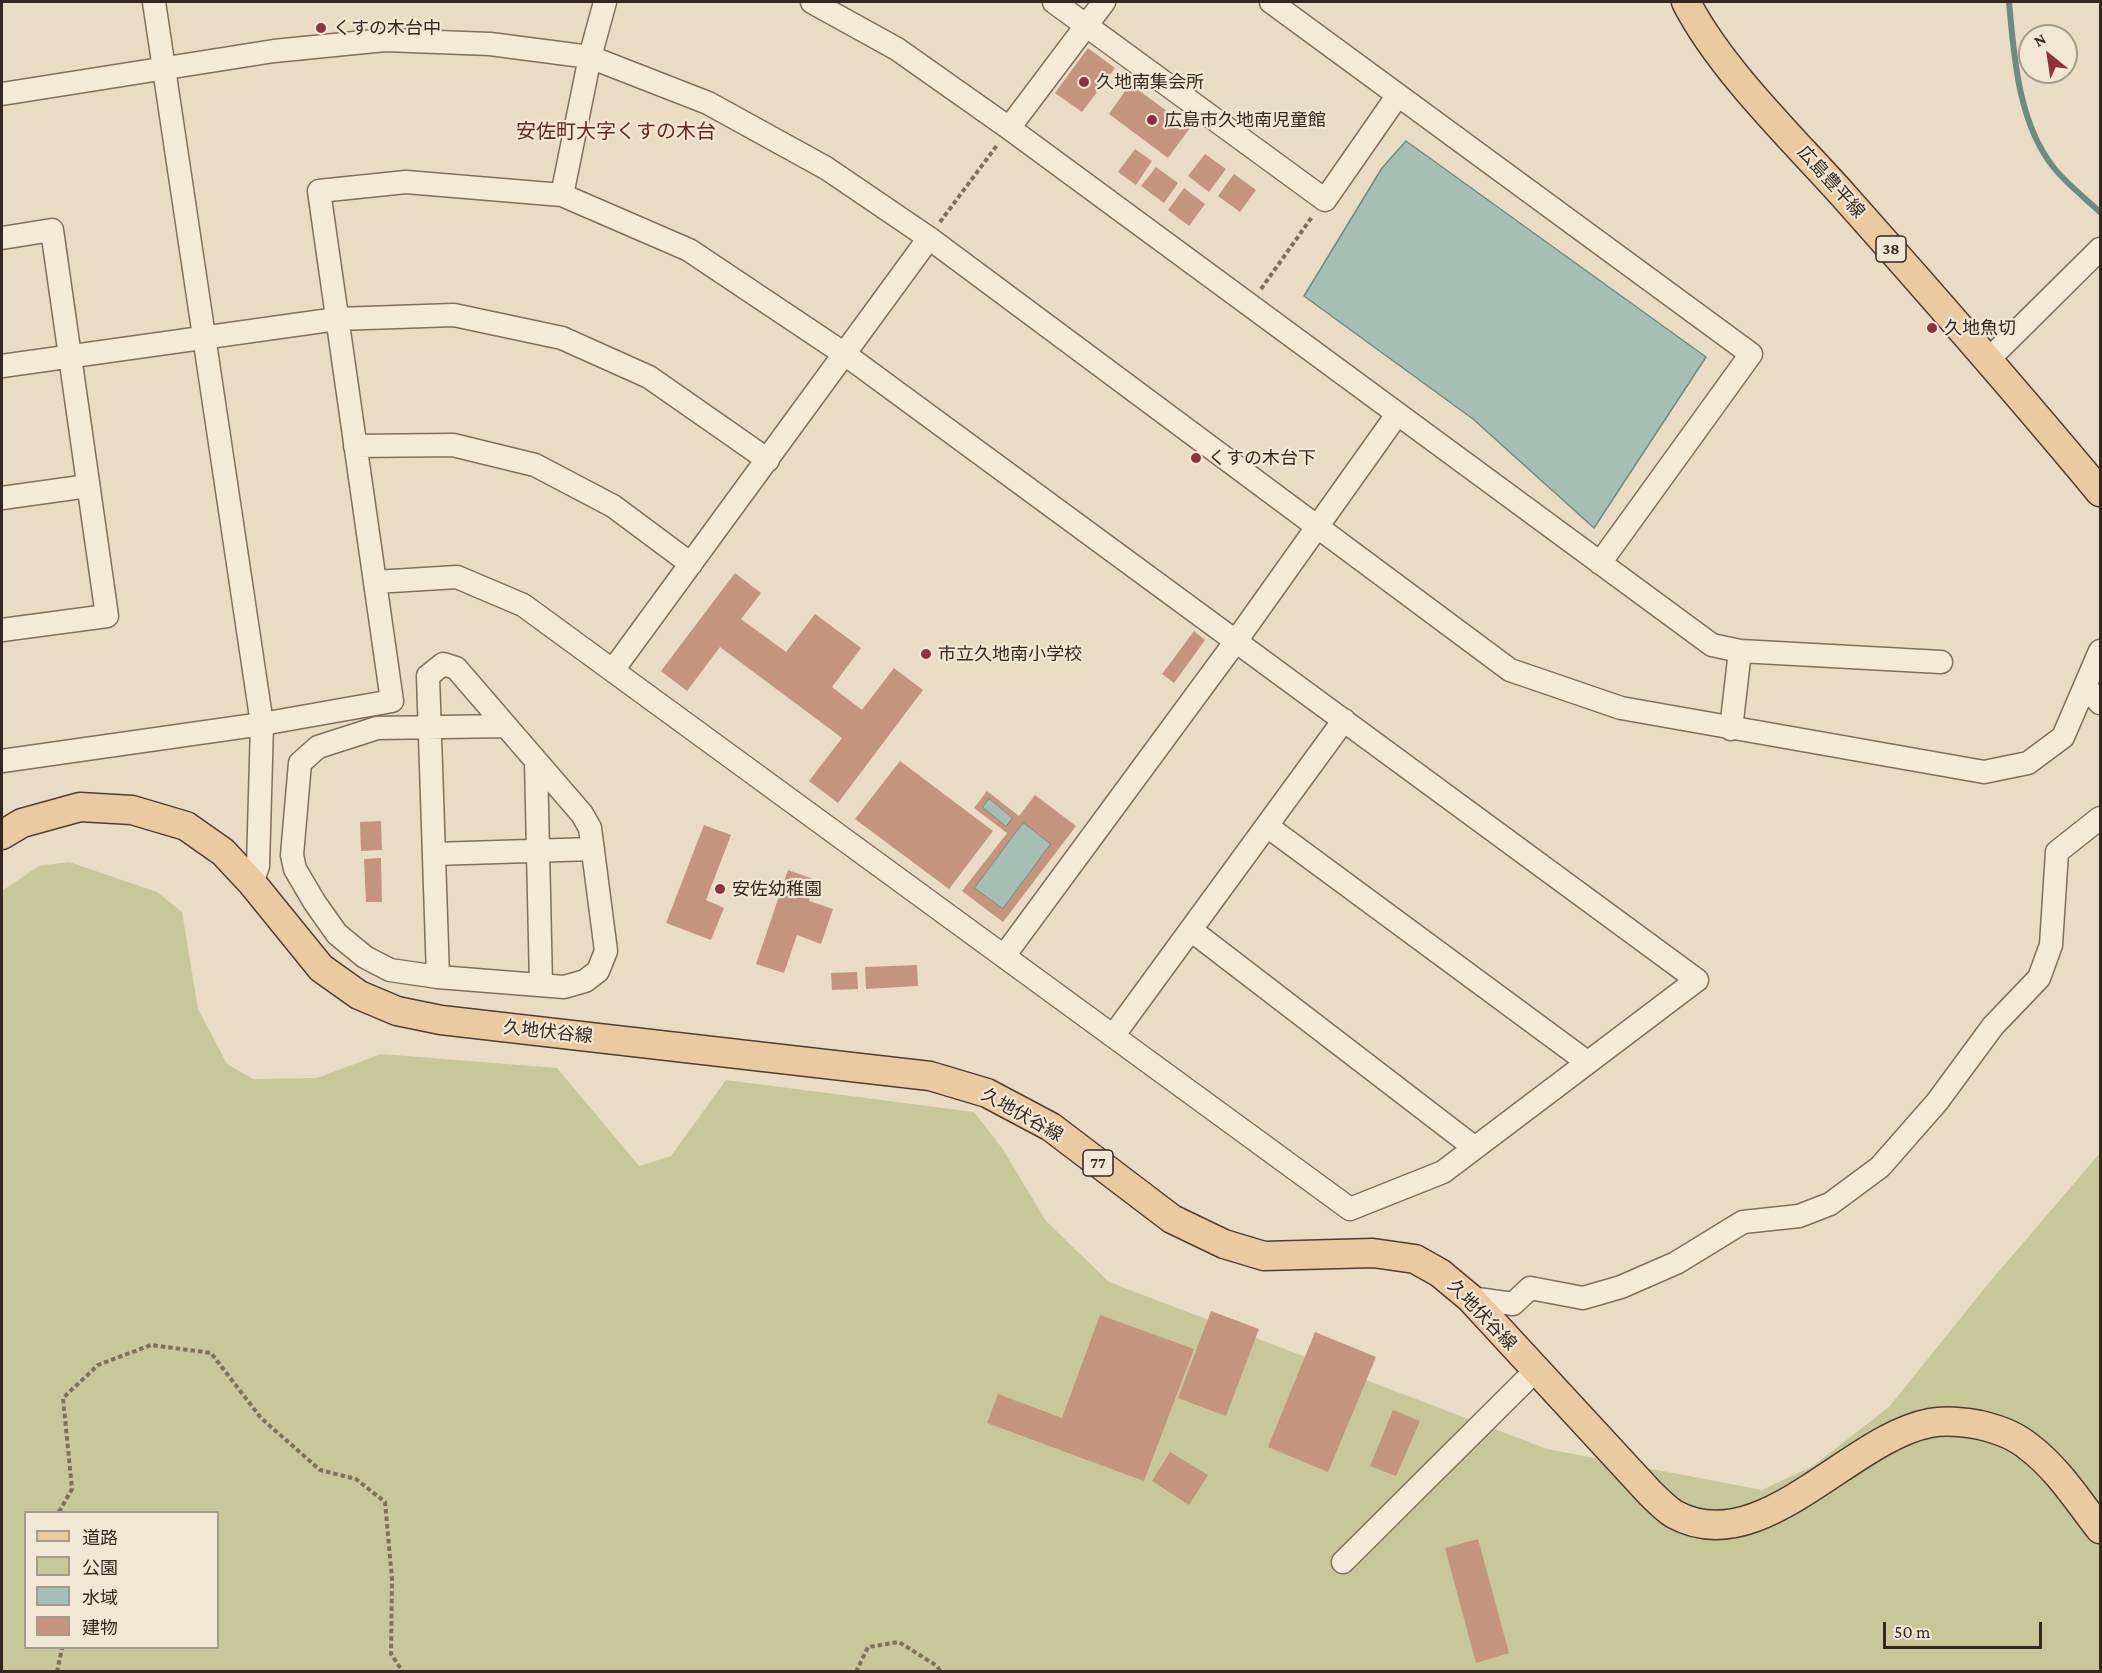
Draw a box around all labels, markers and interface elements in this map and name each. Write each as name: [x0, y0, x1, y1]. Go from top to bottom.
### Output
place label: くすの木台中: [333, 17, 441, 39]
marker: くすの木台中: [314, 21, 328, 35]
north arrow: [2018, 24, 2078, 84]
text: N: [2031, 30, 2049, 50]
place label: 久地南集会所: [1096, 71, 1204, 93]
marker: 久地南集会所: [1077, 75, 1091, 89]
place label: 広島市久地南児童館: [1164, 109, 1326, 131]
marker: 広島市久地南児童館: [1145, 113, 1159, 127]
district label: 安佐町大字くすの木台: [516, 120, 716, 144]
street label: 広島豊平線: [1793, 141, 1869, 223]
road number: 38: [1876, 236, 1906, 262]
place label: 久地魚切: [1944, 317, 2016, 339]
marker: 久地魚切: [1925, 321, 1939, 335]
place label: くすの木台下: [1208, 447, 1316, 469]
marker: くすの木台下: [1189, 451, 1203, 465]
place label: 市立久地南小学校: [938, 643, 1082, 665]
marker: 市立久地南小学校: [919, 647, 933, 661]
place label: 安佐幼稚園: [732, 878, 822, 900]
marker: 安佐幼稚園: [713, 882, 727, 896]
street label: 久地伏谷線: [502, 1017, 594, 1047]
street label: 久地伏谷線: [977, 1084, 1067, 1146]
road number: 77: [1083, 1150, 1113, 1176]
street label: 久地伏谷線: [1443, 1275, 1521, 1355]
legend: [24, 1511, 219, 1649]
text: 道路: [82, 1528, 118, 1548]
text: 公園: [82, 1558, 118, 1578]
text: 水域: [82, 1588, 118, 1608]
scale bar: [1886, 1610, 2045, 1648]
text: 建物: [82, 1618, 118, 1638]
text: 50 m: [1894, 1622, 1931, 1642]

